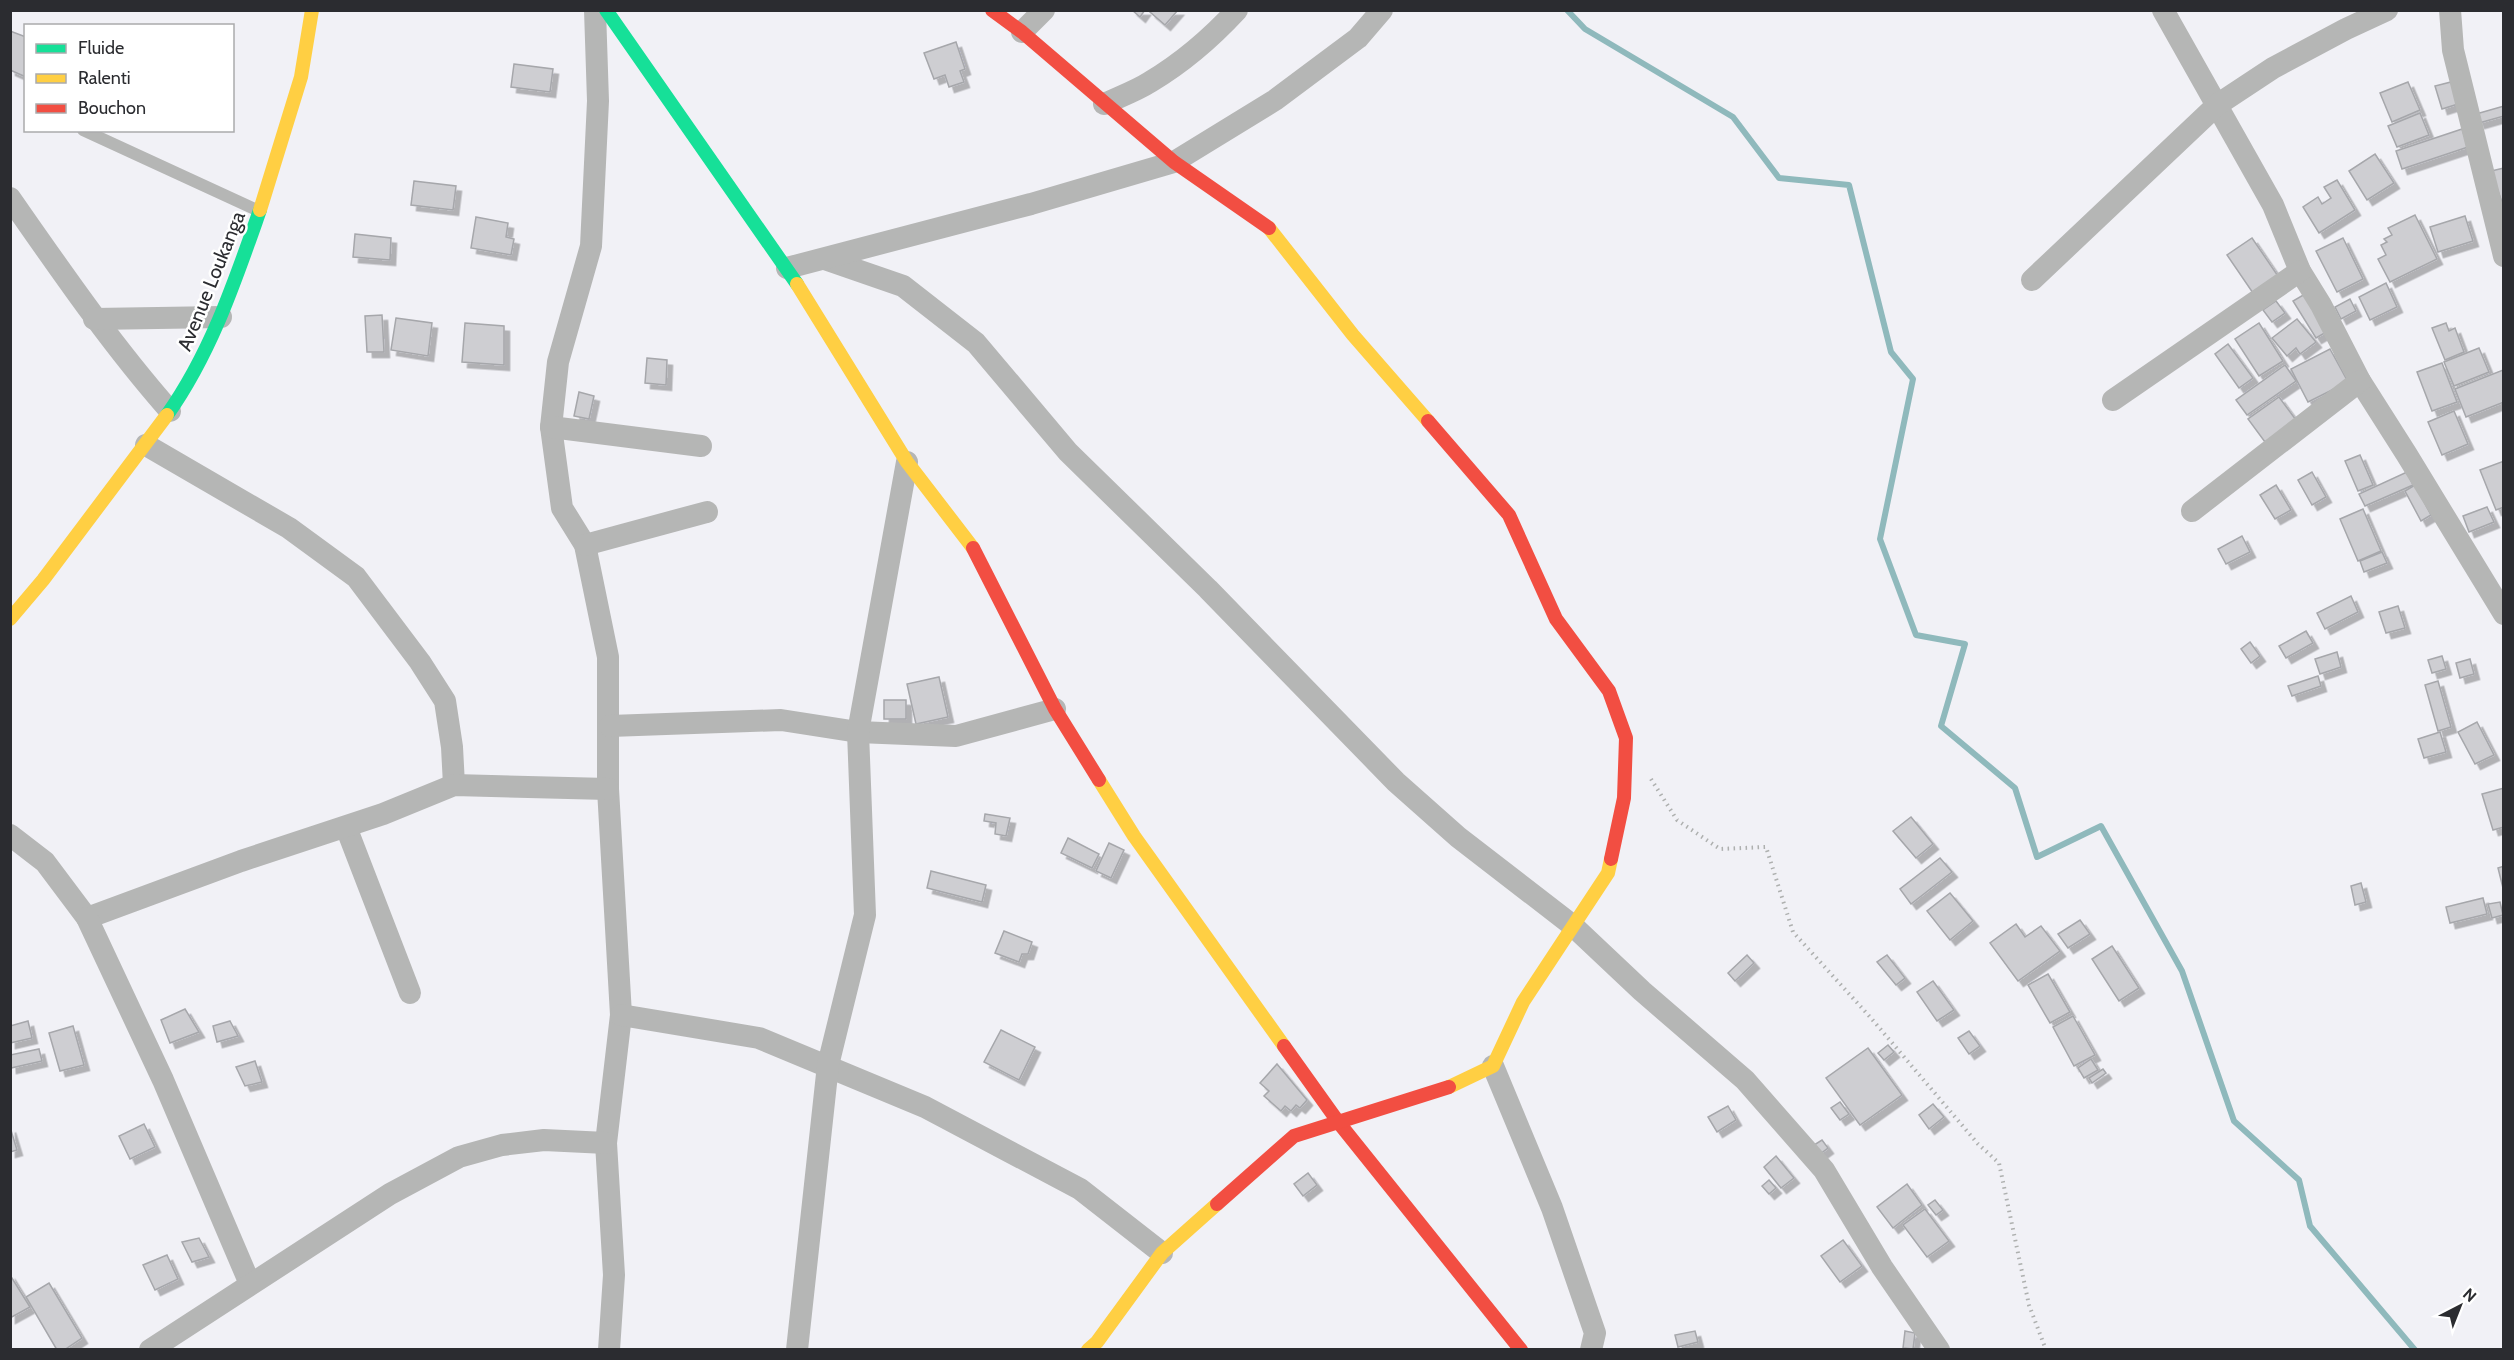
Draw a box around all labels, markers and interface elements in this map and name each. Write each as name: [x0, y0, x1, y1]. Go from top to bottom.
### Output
legend: [24, 24, 234, 132]
text: Fluide: [78, 37, 124, 59]
text: Ralenti: [78, 67, 131, 89]
text: Bouchon: [78, 97, 146, 119]
street label: Avenue Loukanga: [172, 207, 250, 354]
north arrow: [2430, 1276, 2490, 1336]
text: N: [2459, 1284, 2480, 1306]

